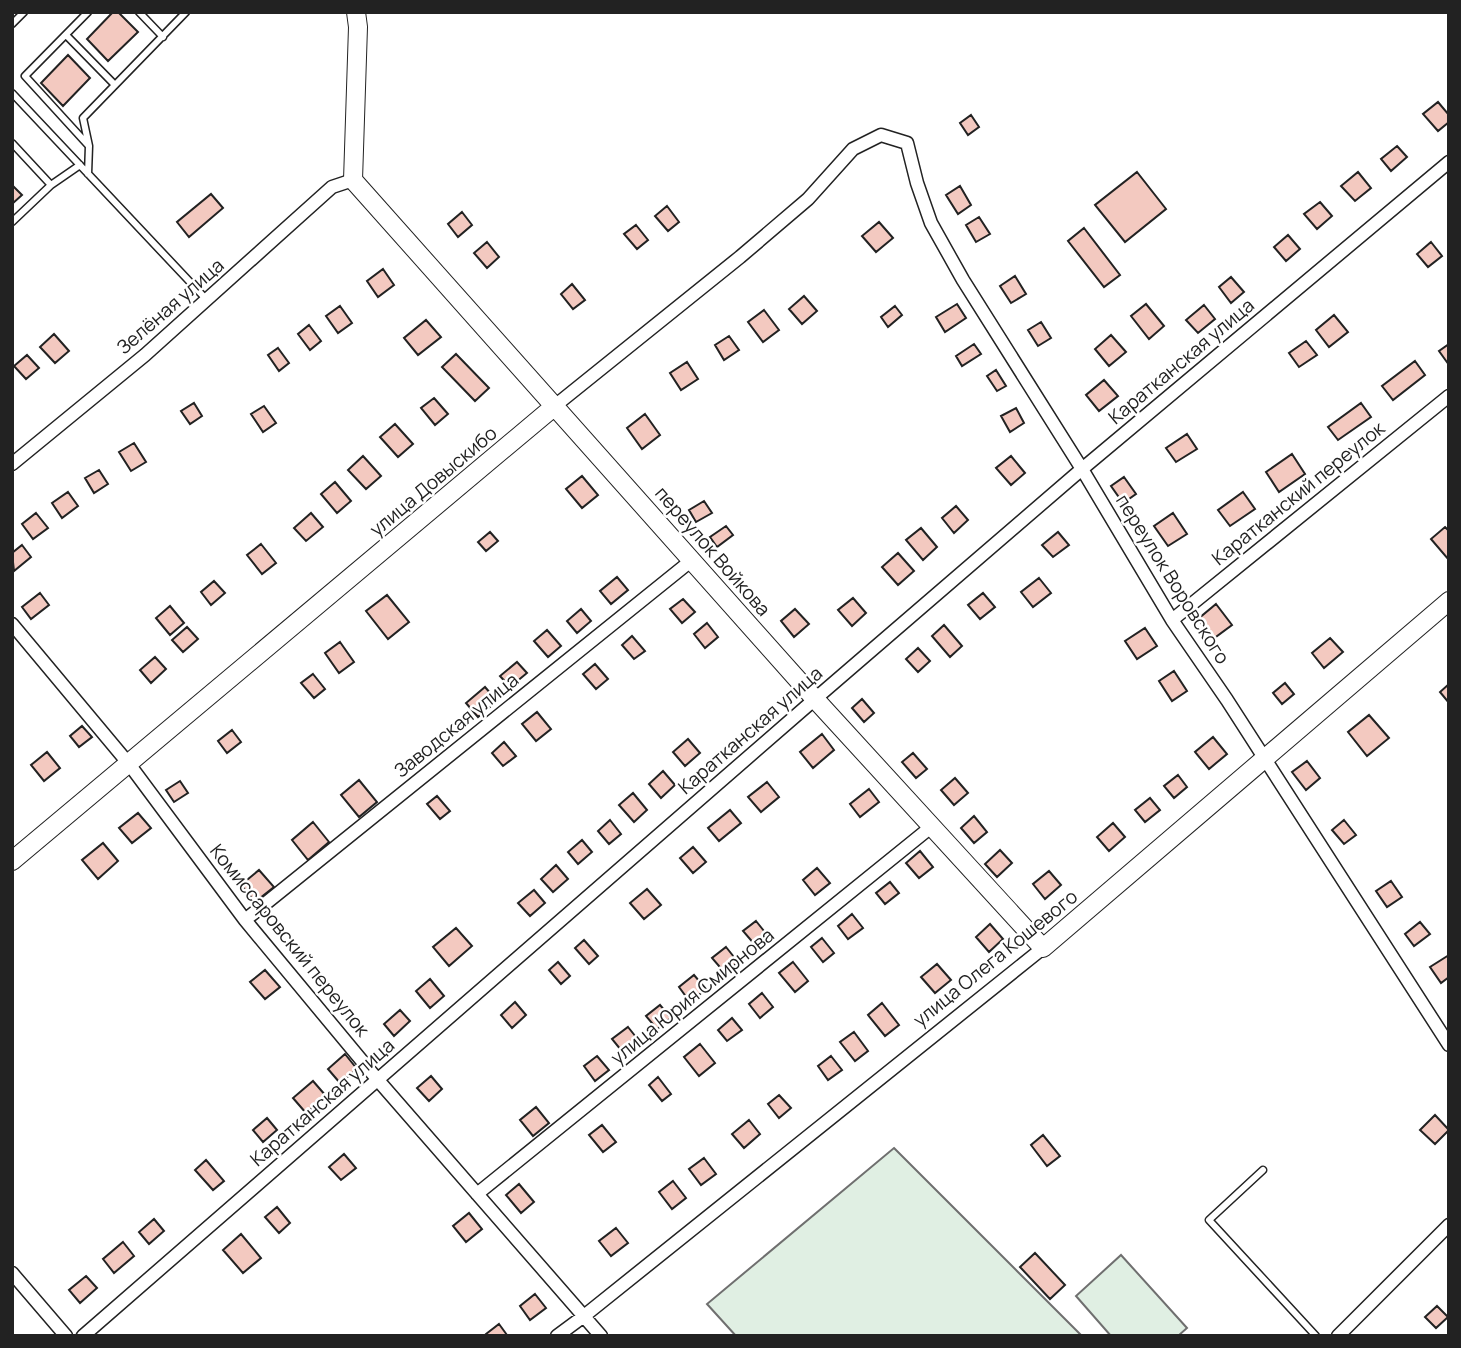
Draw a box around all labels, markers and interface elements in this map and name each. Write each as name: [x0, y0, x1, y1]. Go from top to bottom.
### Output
street label: Зелёная улица: [111, 252, 229, 360]
street label: Каратканская улица: [1103, 292, 1259, 430]
street label: Каратканский переулок: [1206, 415, 1390, 571]
street label: улица Довыскибо: [364, 420, 502, 542]
street label: переулок Войкова: [649, 481, 777, 621]
street label: переулок Воровского: [1110, 489, 1236, 669]
street label: Каратканская улица: [672, 660, 828, 800]
street label: Заводская улица: [388, 667, 524, 783]
street label: Комиссаровский переулок: [204, 838, 376, 1042]
street label: улица Олега Кошевого: [907, 884, 1083, 1032]
street label: улица Юрия Смирнова: [605, 922, 779, 1070]
street label: Каратканская улица: [244, 1032, 400, 1172]

